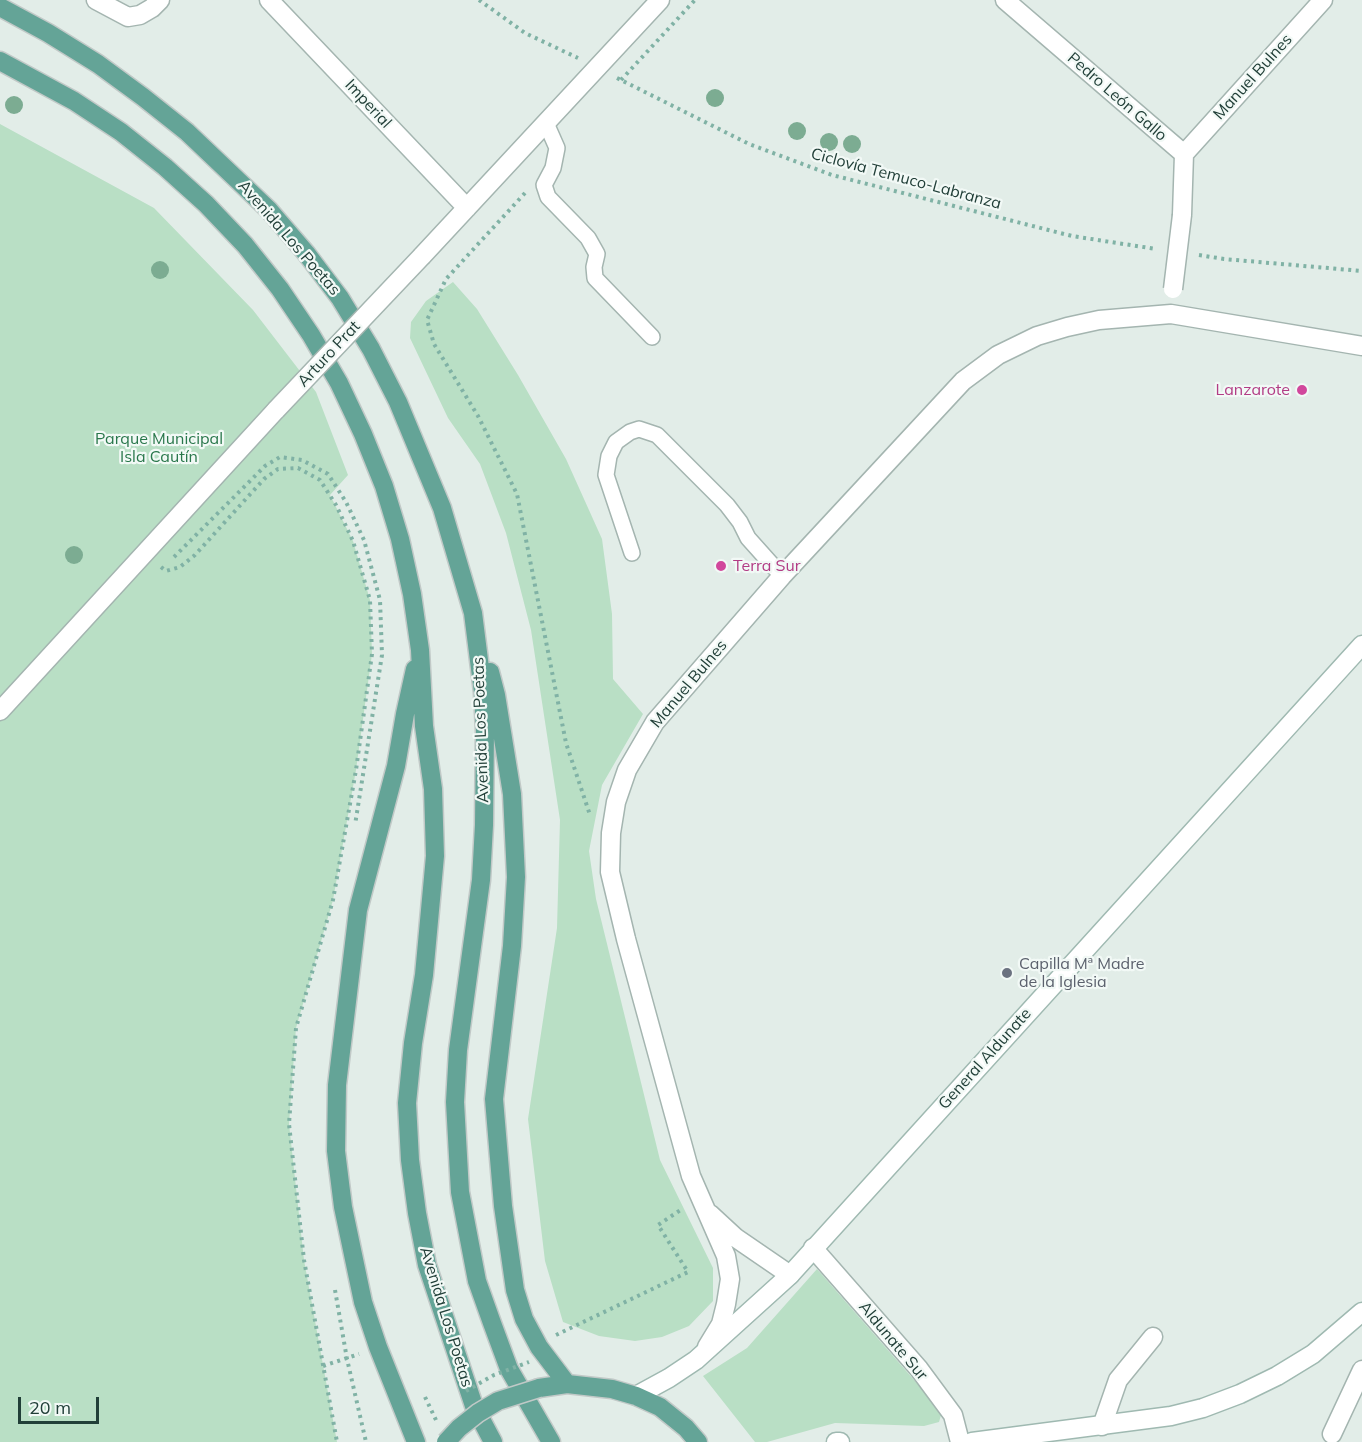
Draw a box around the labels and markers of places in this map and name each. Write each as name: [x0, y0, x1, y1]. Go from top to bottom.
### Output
place label: Lanzarote: [1215, 380, 1290, 400]
marker: Lanzarote: [1295, 383, 1309, 397]
place label: Terra Sur: [733, 556, 800, 576]
marker: Terra Sur: [714, 559, 728, 573]
place label: Capilla Mª Madre de la Iglesia: [1019, 954, 1145, 992]
marker: Capilla Mª Madre de la Iglesia: [1000, 966, 1014, 980]

